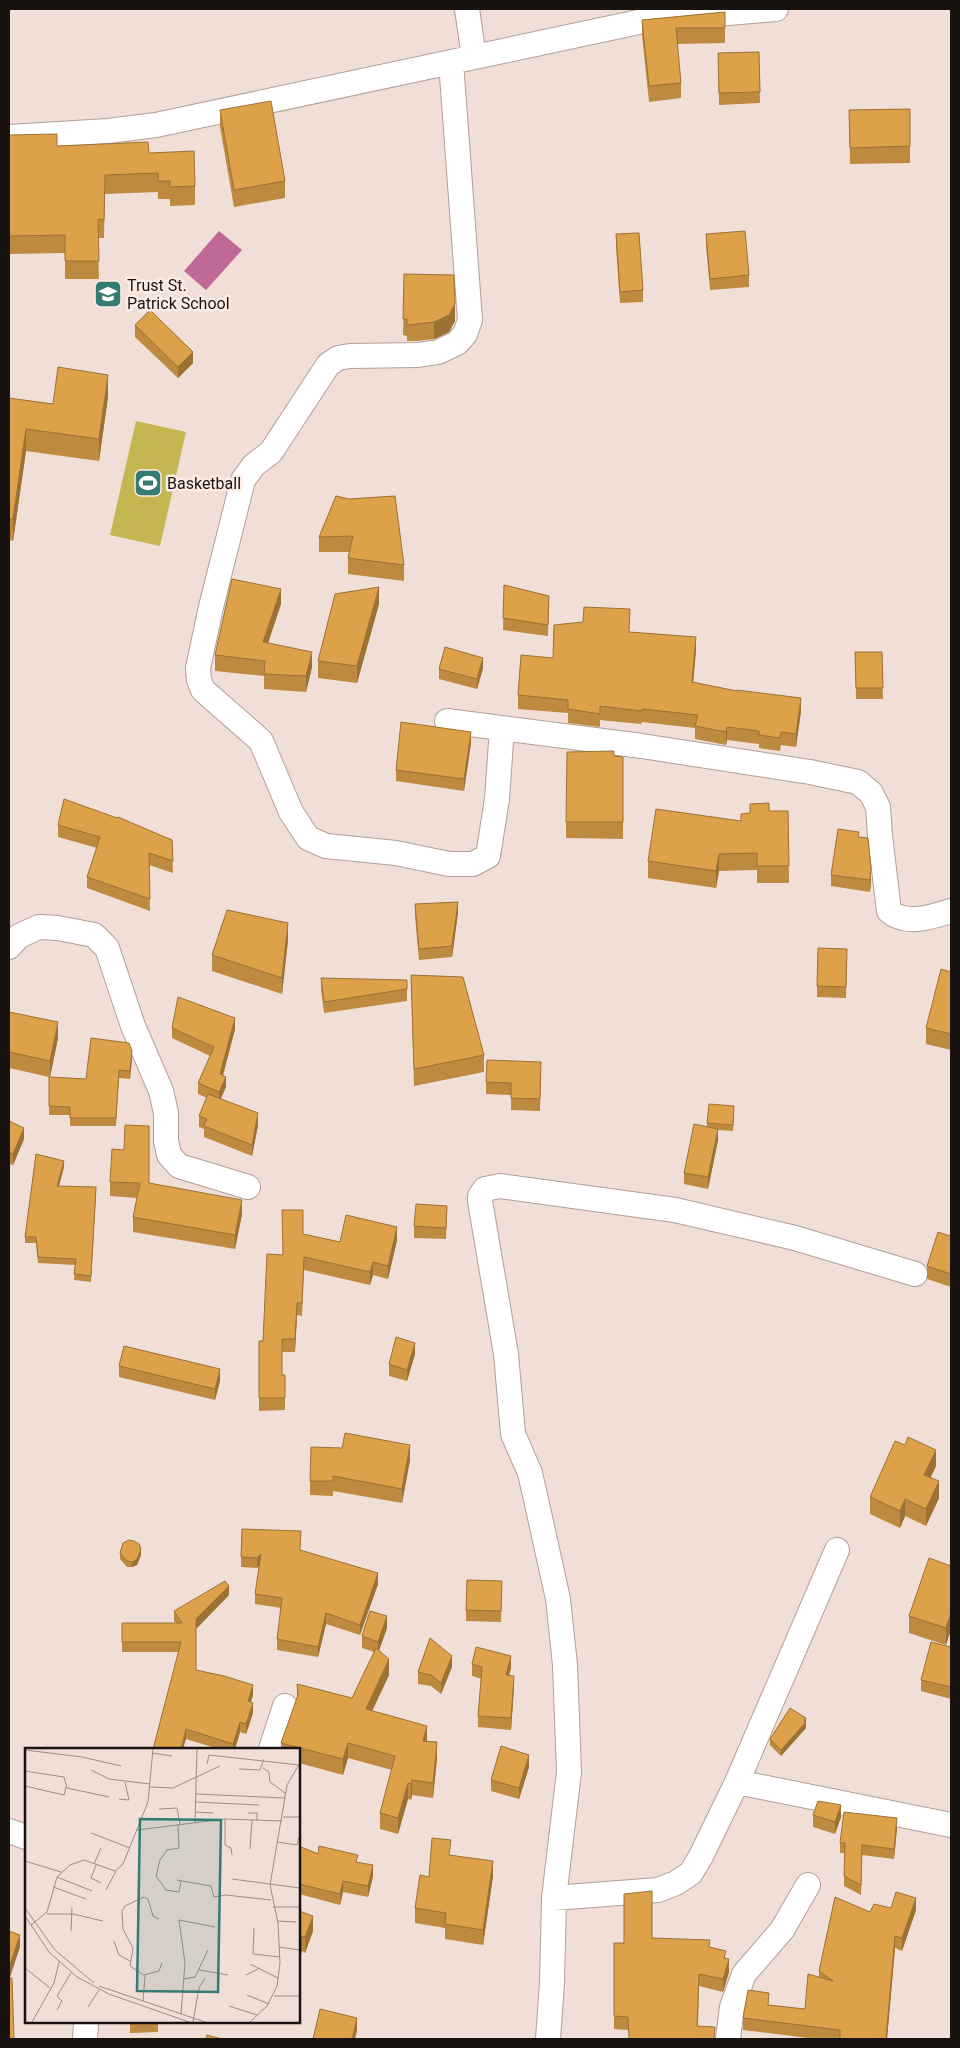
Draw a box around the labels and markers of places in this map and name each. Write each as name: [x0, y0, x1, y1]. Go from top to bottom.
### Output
place label: Trust St. Patrick School: [127, 276, 230, 313]
school or university icon: Trust St. Patrick School: [93, 279, 123, 309]
sports icon: Basketball: [133, 468, 163, 498]
place label: Basketball: [167, 474, 241, 493]

